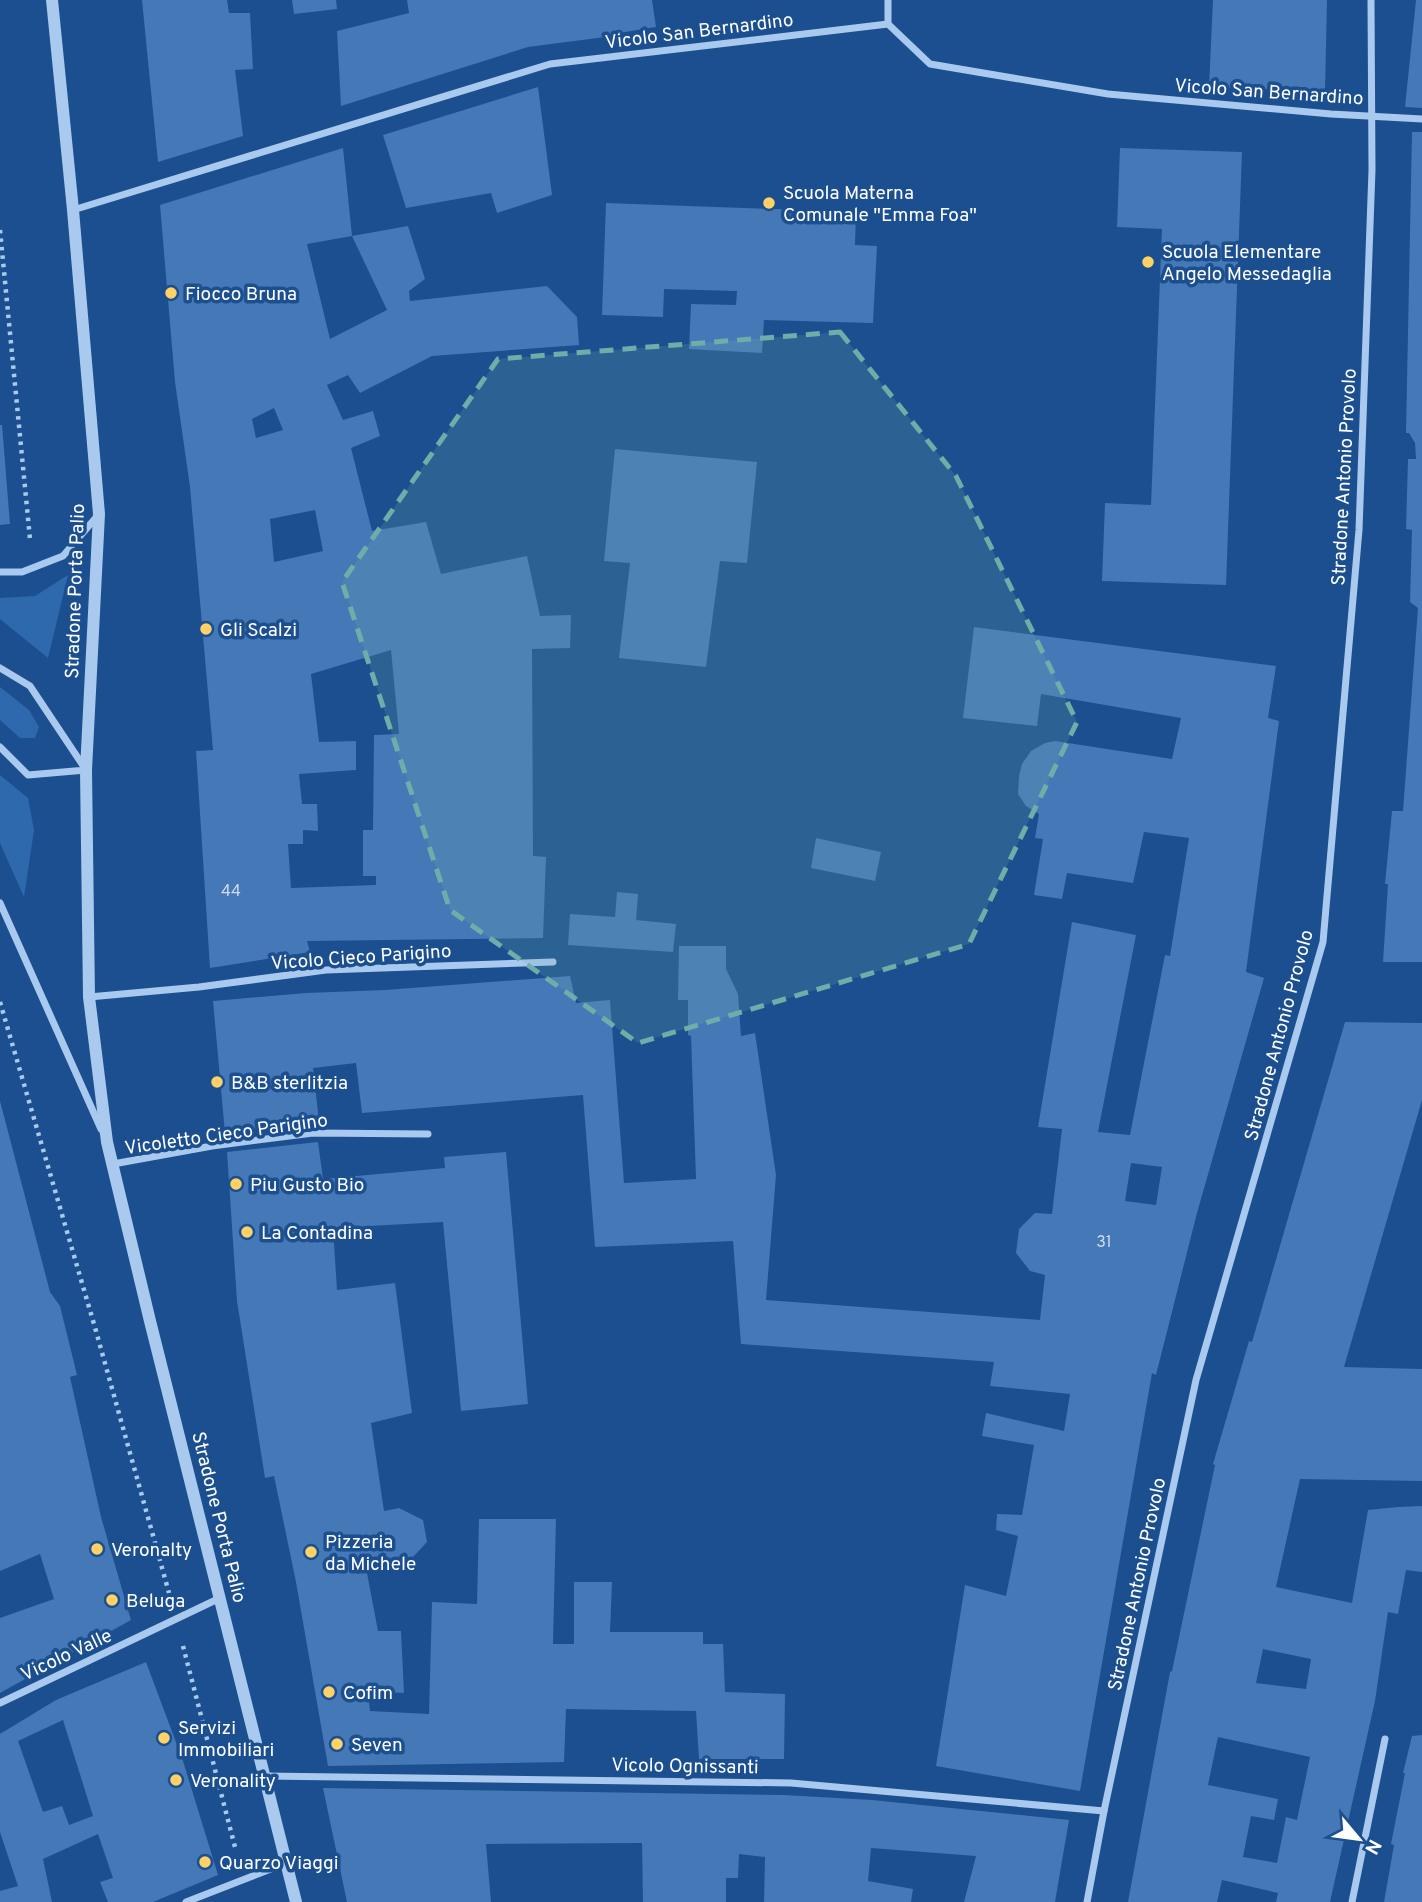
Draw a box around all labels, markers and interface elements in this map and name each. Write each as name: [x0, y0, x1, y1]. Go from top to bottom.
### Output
street label: Vicolo San Bernardino: [604, 9, 795, 55]
street label: Vicolo San Bernardino: [1173, 74, 1364, 112]
place label: Scuola Materna Comunale "Emma Foa": [783, 182, 977, 228]
marker: Scuola Materna Comunale "Emma Foa": [761, 195, 777, 211]
place label: Scuola Elementare Angelo Messedaglia: [1162, 241, 1332, 287]
marker: Scuola Elementare Angelo Messedaglia: [1140, 254, 1156, 270]
place label: Fiocco Bruna: [185, 283, 297, 307]
marker: Fiocco Bruna: [163, 285, 179, 301]
street label: Stradone Antonio Provolo: [1327, 368, 1363, 586]
street label: Stradone Porta Palio: [61, 503, 91, 679]
place label: Gli Scalzi: [220, 619, 297, 643]
marker: Gli Scalzi: [198, 621, 214, 637]
house number: 44: [221, 882, 241, 902]
street label: Stradone Antonio Provolo: [1240, 927, 1320, 1144]
street label: Vicolo Cieco Parigino: [270, 940, 452, 976]
place label: B&B sterlitzia: [231, 1072, 348, 1096]
marker: B&B sterlitzia: [209, 1074, 225, 1090]
street label: Vicoletto Cieco Parigino: [123, 1109, 329, 1161]
place label: Piu Gusto Bio: [250, 1174, 364, 1198]
marker: Piu Gusto Bio: [228, 1176, 244, 1192]
place label: La Contadina: [261, 1222, 373, 1246]
marker: La Contadina: [239, 1224, 255, 1240]
house number: 31: [1096, 1233, 1112, 1253]
street label: Stradone Porta Palio: [185, 1429, 251, 1605]
street label: Stradone Antonio Provolo: [1104, 1475, 1172, 1693]
place label: Pizzeria da Michele: [325, 1531, 416, 1577]
place label: Veronalty: [111, 1539, 192, 1563]
marker: Veronalty: [89, 1541, 105, 1557]
marker: Pizzeria da Michele: [303, 1544, 319, 1560]
place label: Beluga: [126, 1590, 185, 1614]
marker: Beluga: [104, 1592, 120, 1608]
street label: Vicolo Valle: [17, 1624, 116, 1687]
place label: Cofim: [343, 1682, 393, 1706]
marker: Cofim: [321, 1684, 337, 1700]
place label: Servizi Immobiliari: [178, 1717, 274, 1763]
marker: Servizi Immobiliari: [156, 1730, 172, 1746]
place label: Seven: [351, 1734, 403, 1758]
marker: Seven: [329, 1736, 345, 1752]
street label: Vicolo Ognissanti: [611, 1754, 759, 1780]
place label: Veronality: [190, 1770, 276, 1794]
marker: Veronality: [168, 1772, 184, 1788]
north arrow: [1324, 1804, 1394, 1874]
text: N: [1358, 1834, 1386, 1858]
place label: Quarzo Viaggi: [219, 1852, 338, 1876]
marker: Quarzo Viaggi: [197, 1854, 213, 1870]

